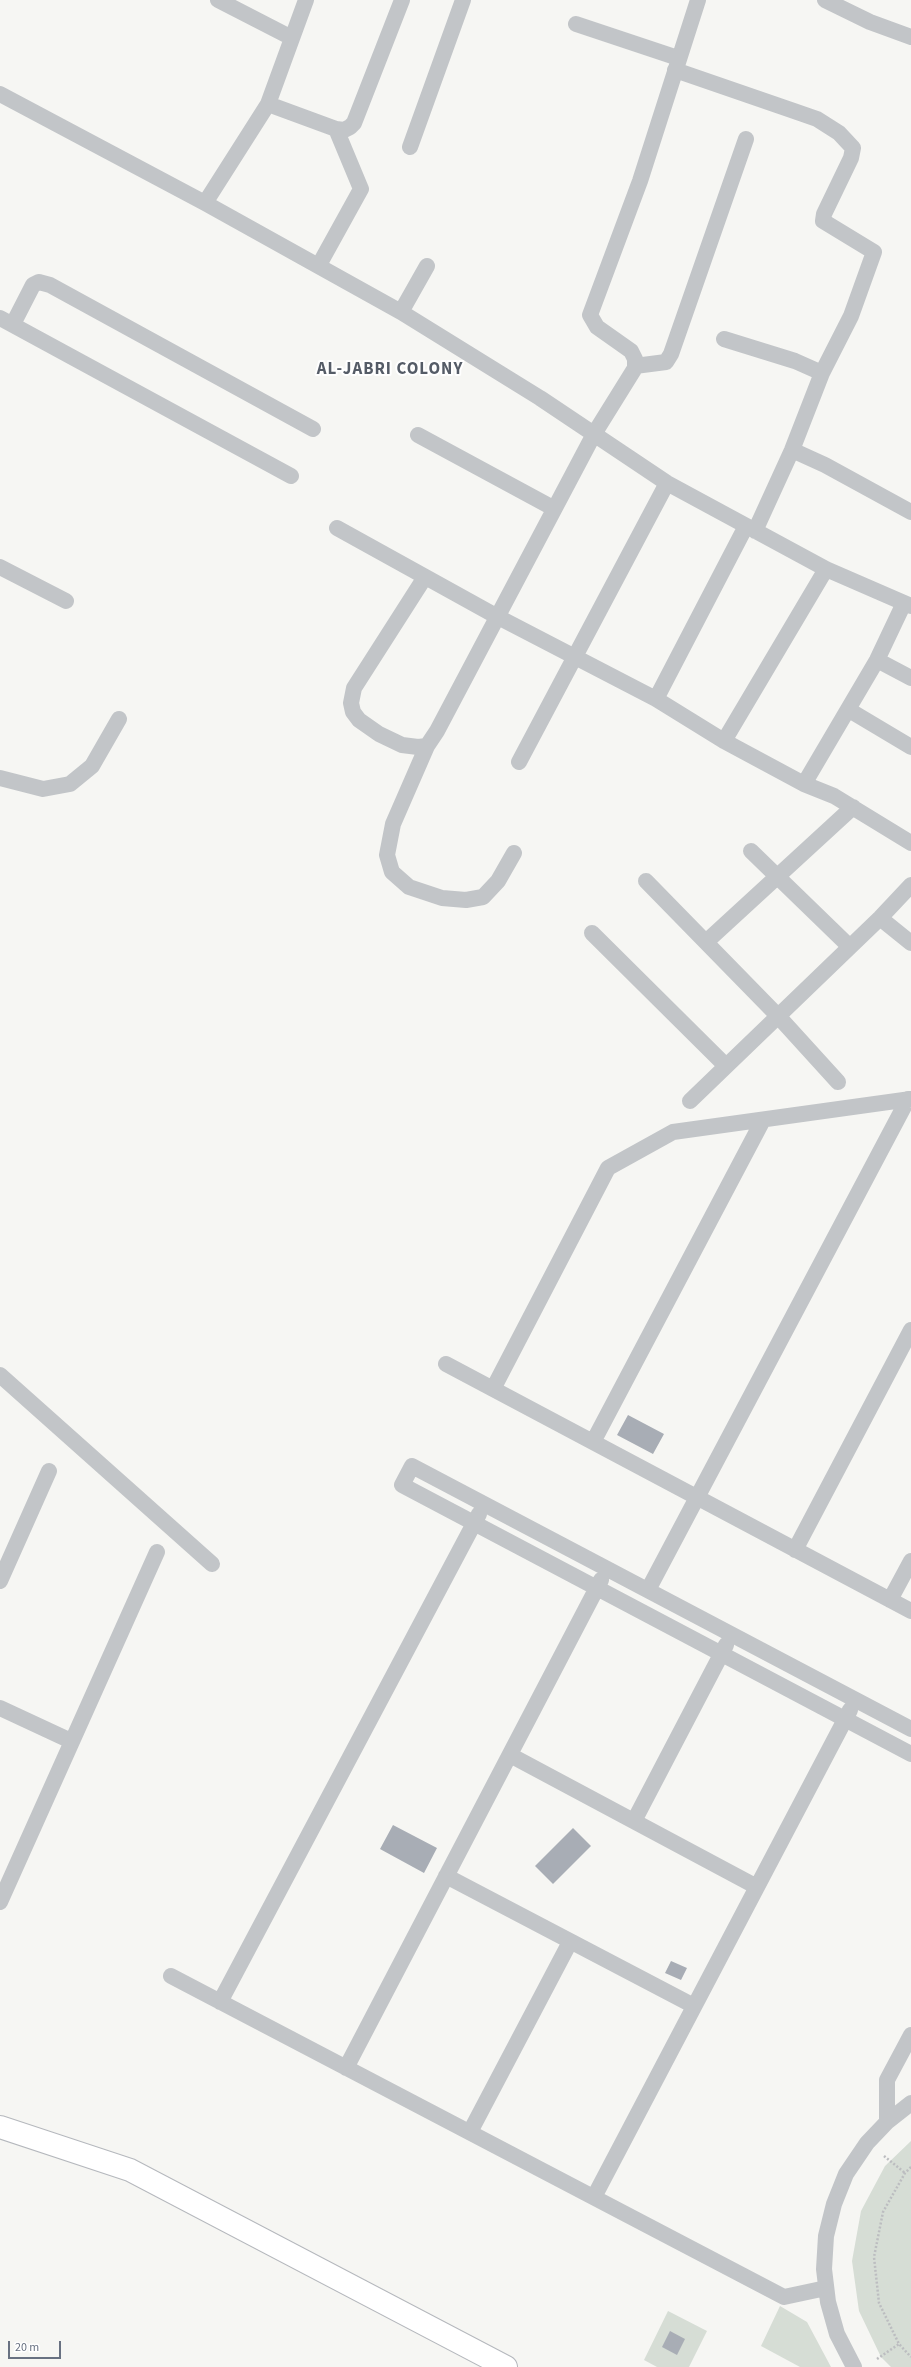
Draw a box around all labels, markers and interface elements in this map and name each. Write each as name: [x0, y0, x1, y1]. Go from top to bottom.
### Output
district label: AL-JABRI COLONY: [317, 360, 463, 380]
scale bar: [10, 2333, 63, 2359]
text: 20 m: [15, 2339, 39, 2356]

